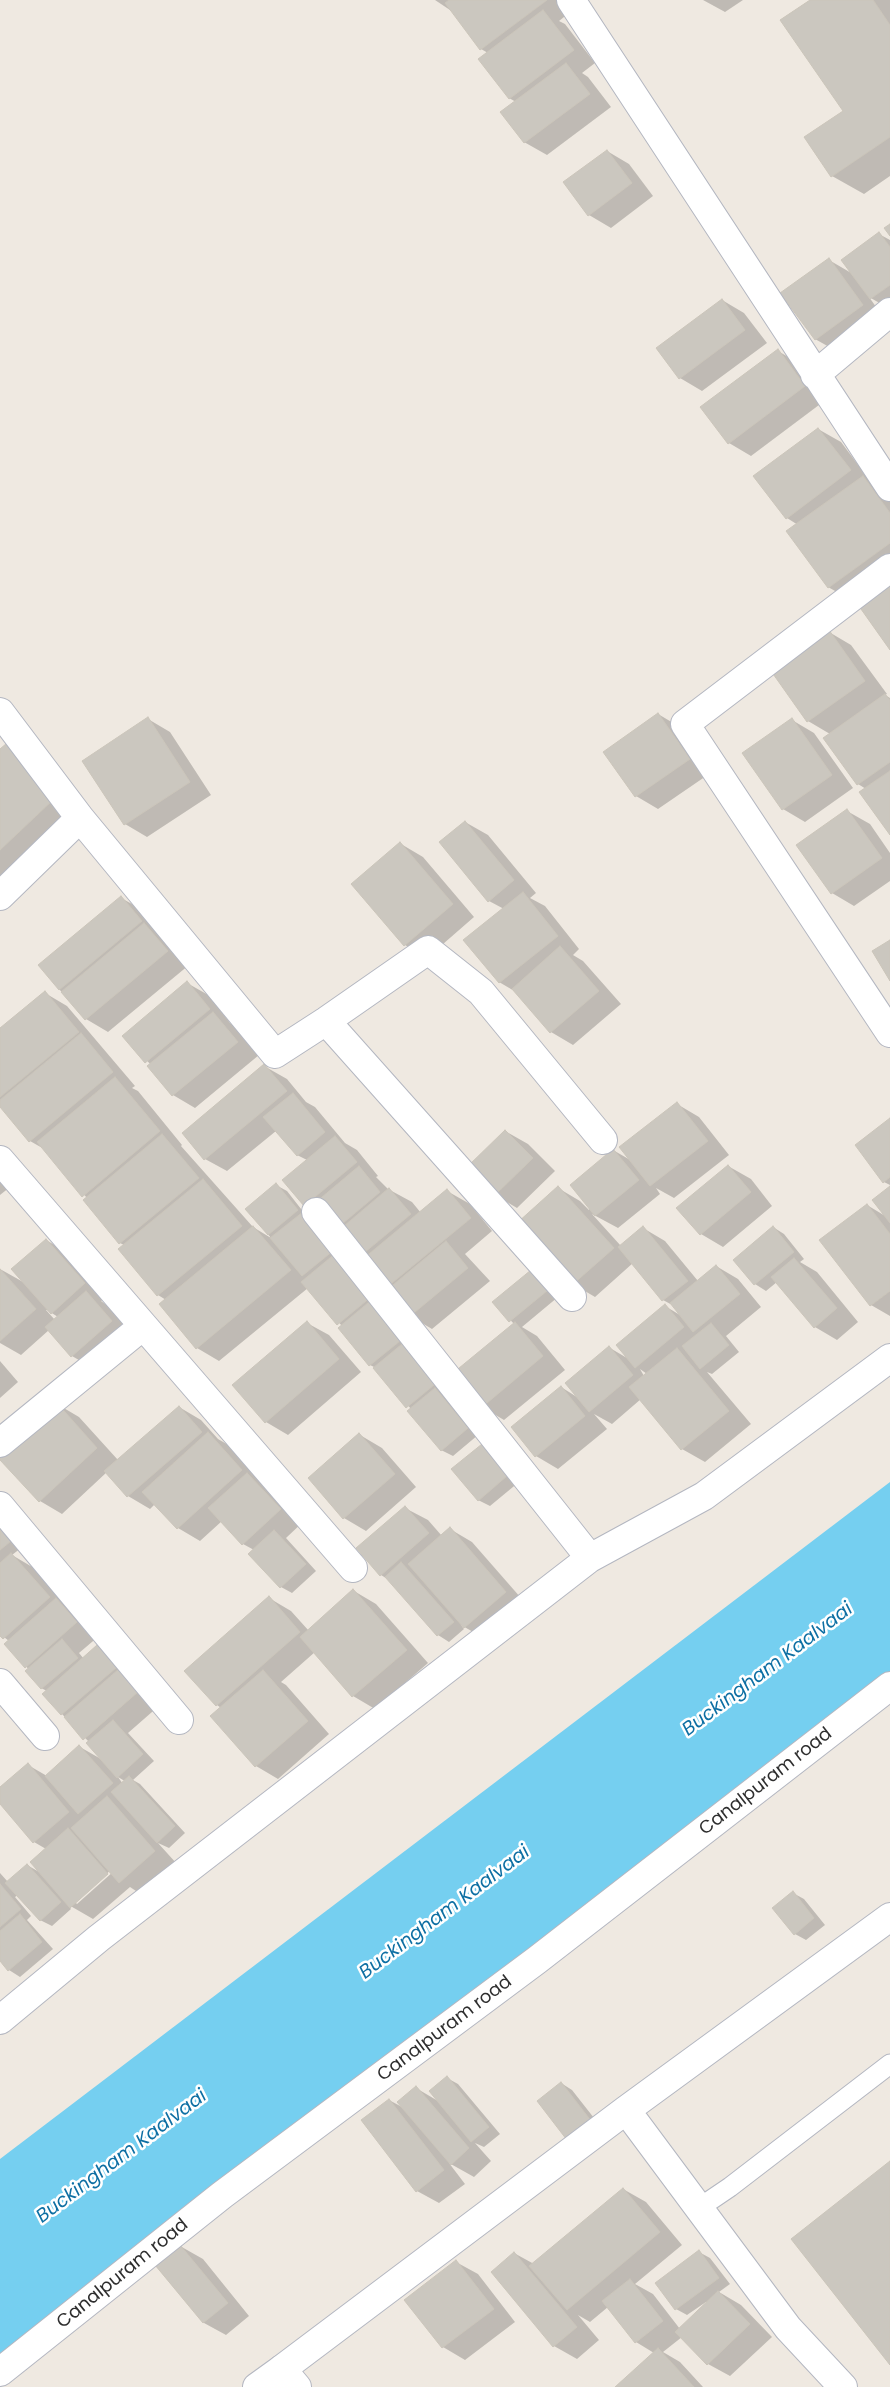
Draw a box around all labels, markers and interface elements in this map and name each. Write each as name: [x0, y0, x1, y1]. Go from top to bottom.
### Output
water label: Buckingham Kaalvaai: [678, 1598, 858, 1742]
street label: Canalpuram road: [695, 1723, 837, 1841]
water label: Buckingham Kaalvaai: [355, 1841, 535, 1985]
street label: Canalpuram road: [374, 1971, 516, 2087]
water label: Buckingham Kaalvaai: [32, 2085, 212, 2229]
street label: Canalpuram road: [53, 2214, 193, 2334]

